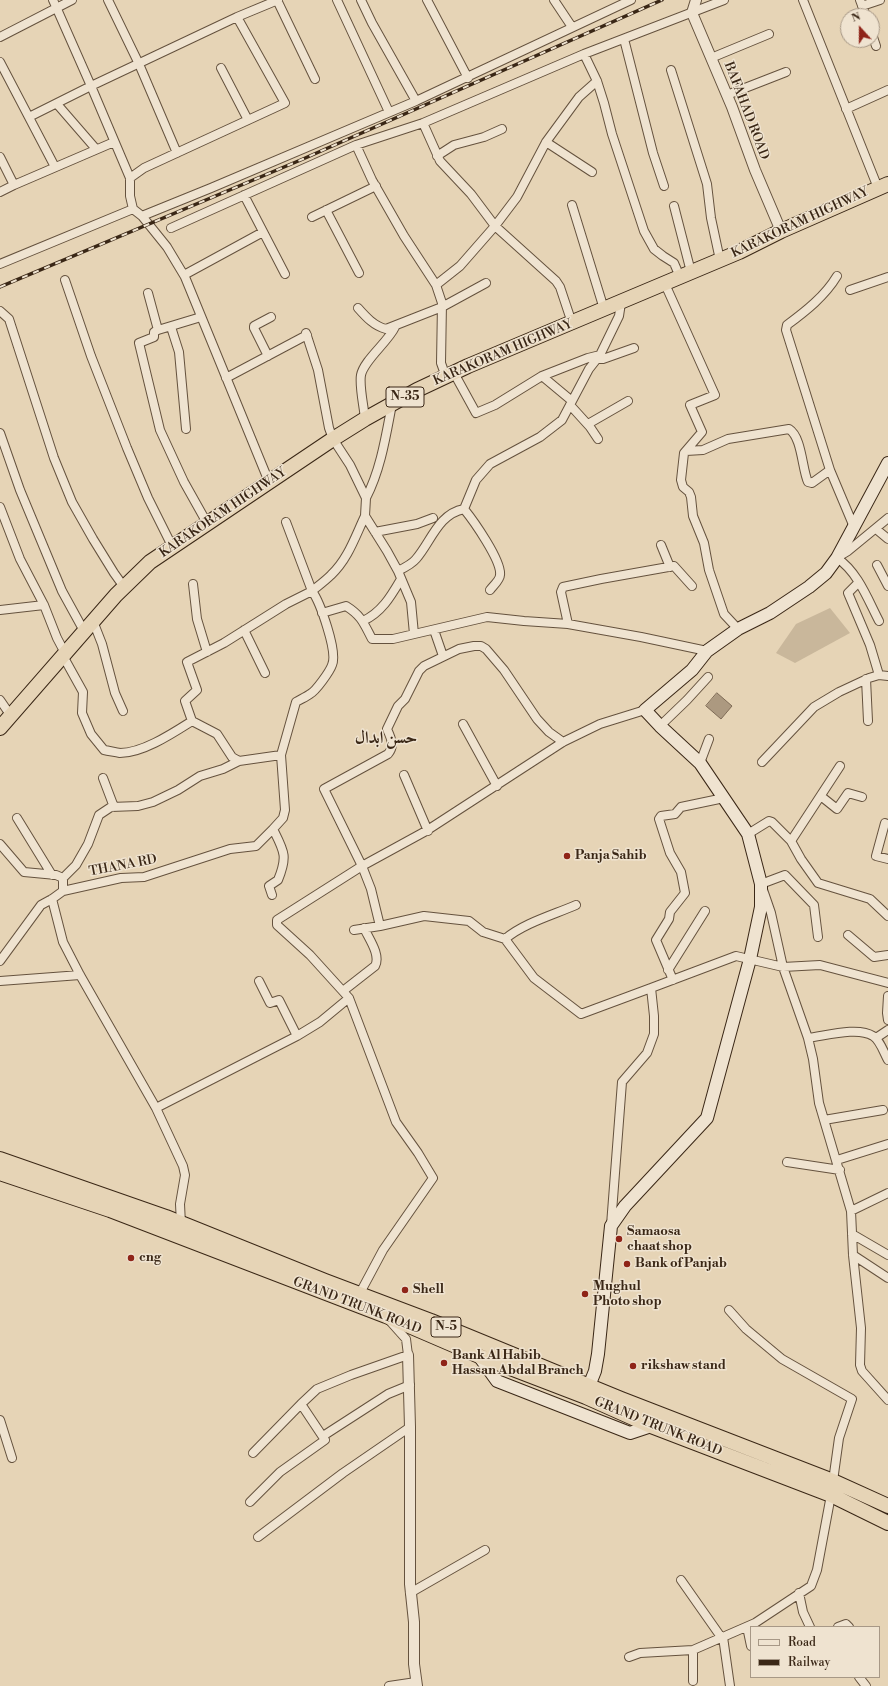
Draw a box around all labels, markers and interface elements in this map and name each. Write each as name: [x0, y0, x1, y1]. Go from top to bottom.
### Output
north arrow: [840, 8, 880, 48]
text: N: [849, 10, 863, 26]
street label: BAFAHAD ROAD: [720, 60, 772, 162]
street label: KARAKORAM HIGHWAY: [729, 184, 871, 262]
street label: KARAKORAM HIGHWAY: [431, 317, 575, 389]
road number: N-35: [386, 387, 424, 407]
street label: KARAKORAM HIGHWAY: [157, 465, 289, 561]
district label: حسن ابدال: [355, 729, 417, 749]
place label: Panja Sahib: [575, 848, 647, 864]
marker: Panja Sahib: [562, 851, 572, 861]
street label: THANA RD: [88, 852, 158, 880]
place label: Samaosa chaat shop: [627, 1224, 692, 1255]
marker: Samaosa chaat shop: [614, 1234, 624, 1244]
place label: cng: [139, 1250, 161, 1266]
marker: cng: [126, 1253, 136, 1263]
place label: Bank of Panjab: [635, 1256, 727, 1272]
marker: Bank of Panjab: [622, 1259, 632, 1269]
street label: GRAND TRUNK ROAD: [291, 1274, 423, 1338]
place label: Mughul Photo shop: [593, 1279, 662, 1310]
place label: Shell: [413, 1282, 444, 1298]
marker: Shell: [400, 1285, 410, 1295]
marker: Mughul Photo shop: [580, 1289, 590, 1299]
road number: N-5: [431, 1317, 461, 1337]
place label: Bank Al Habib Hassan Abdal Branch: [452, 1348, 584, 1379]
marker: Bank Al Habib Hassan Abdal Branch: [439, 1358, 449, 1368]
place label: rikshaw stand: [641, 1358, 726, 1374]
marker: rikshaw stand: [628, 1361, 638, 1371]
street label: GRAND TRUNK ROAD: [592, 1394, 724, 1460]
legend: [750, 1626, 880, 1678]
text: Road: [788, 1635, 816, 1650]
text: Railway: [788, 1655, 830, 1670]

